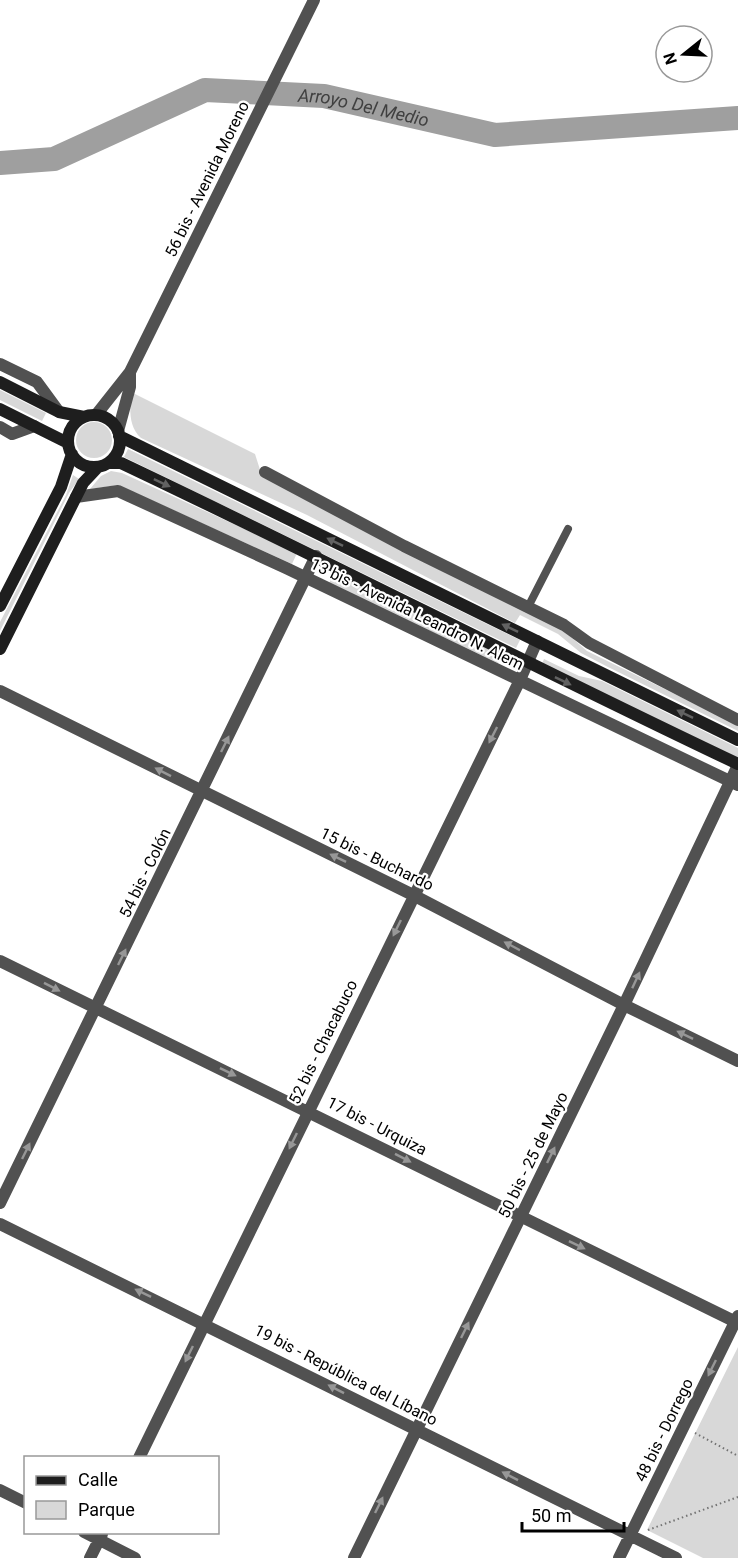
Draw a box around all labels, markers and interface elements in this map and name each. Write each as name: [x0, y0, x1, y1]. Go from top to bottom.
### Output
north arrow: [654, 24, 714, 84]
text: N: [659, 50, 681, 67]
water label: Arroyo Del Medio: [296, 84, 431, 130]
street label: 56 bis - Avenida Moreno: [161, 98, 253, 260]
one-way arrow: [153, 478, 170, 487]
one-way arrow: [327, 538, 344, 547]
street label: 13 bis - Avenida Leandro N. Alem: [307, 554, 527, 674]
one-way arrow: [502, 624, 519, 633]
one-way arrow: [554, 676, 571, 685]
one-way arrow: [677, 709, 694, 719]
one-way arrow: [489, 726, 498, 743]
one-way arrow: [221, 735, 230, 752]
one-way arrow: [154, 768, 171, 777]
street label: 15 bis - Buchardo: [317, 823, 437, 895]
street label: 54 bis - Colón: [115, 825, 175, 921]
one-way arrow: [329, 854, 346, 863]
one-way arrow: [392, 919, 402, 937]
one-way arrow: [503, 942, 520, 951]
one-way arrow: [117, 948, 127, 965]
one-way arrow: [632, 971, 641, 988]
street label: 52 bis - Chacabuco: [285, 977, 361, 1107]
one-way arrow: [44, 982, 61, 991]
one-way arrow: [677, 1030, 694, 1040]
one-way arrow: [219, 1067, 236, 1076]
street label: 50 bis - 25 de Mayo: [494, 1089, 572, 1221]
street label: 17 bis - Urquiza: [324, 1093, 430, 1159]
one-way arrow: [288, 1132, 297, 1149]
one-way arrow: [21, 1142, 31, 1159]
one-way arrow: [546, 1147, 556, 1164]
one-way arrow: [394, 1153, 411, 1163]
one-way arrow: [569, 1240, 586, 1249]
one-way arrow: [134, 1288, 151, 1297]
street label: 19 bis - República del Líbano: [251, 1320, 441, 1430]
one-way arrow: [461, 1322, 470, 1339]
one-way arrow: [185, 1346, 194, 1363]
one-way arrow: [708, 1360, 717, 1377]
street label: 48 bis - Dorrego: [631, 1375, 697, 1485]
one-way arrow: [328, 1384, 345, 1393]
legend: [24, 1456, 219, 1534]
text: Calle: [78, 1469, 118, 1490]
one-way arrow: [502, 1471, 519, 1481]
scale bar: [522, 1495, 624, 1533]
one-way arrow: [375, 1497, 384, 1514]
text: Parque: [78, 1499, 135, 1520]
text: 50 m: [531, 1505, 571, 1526]

